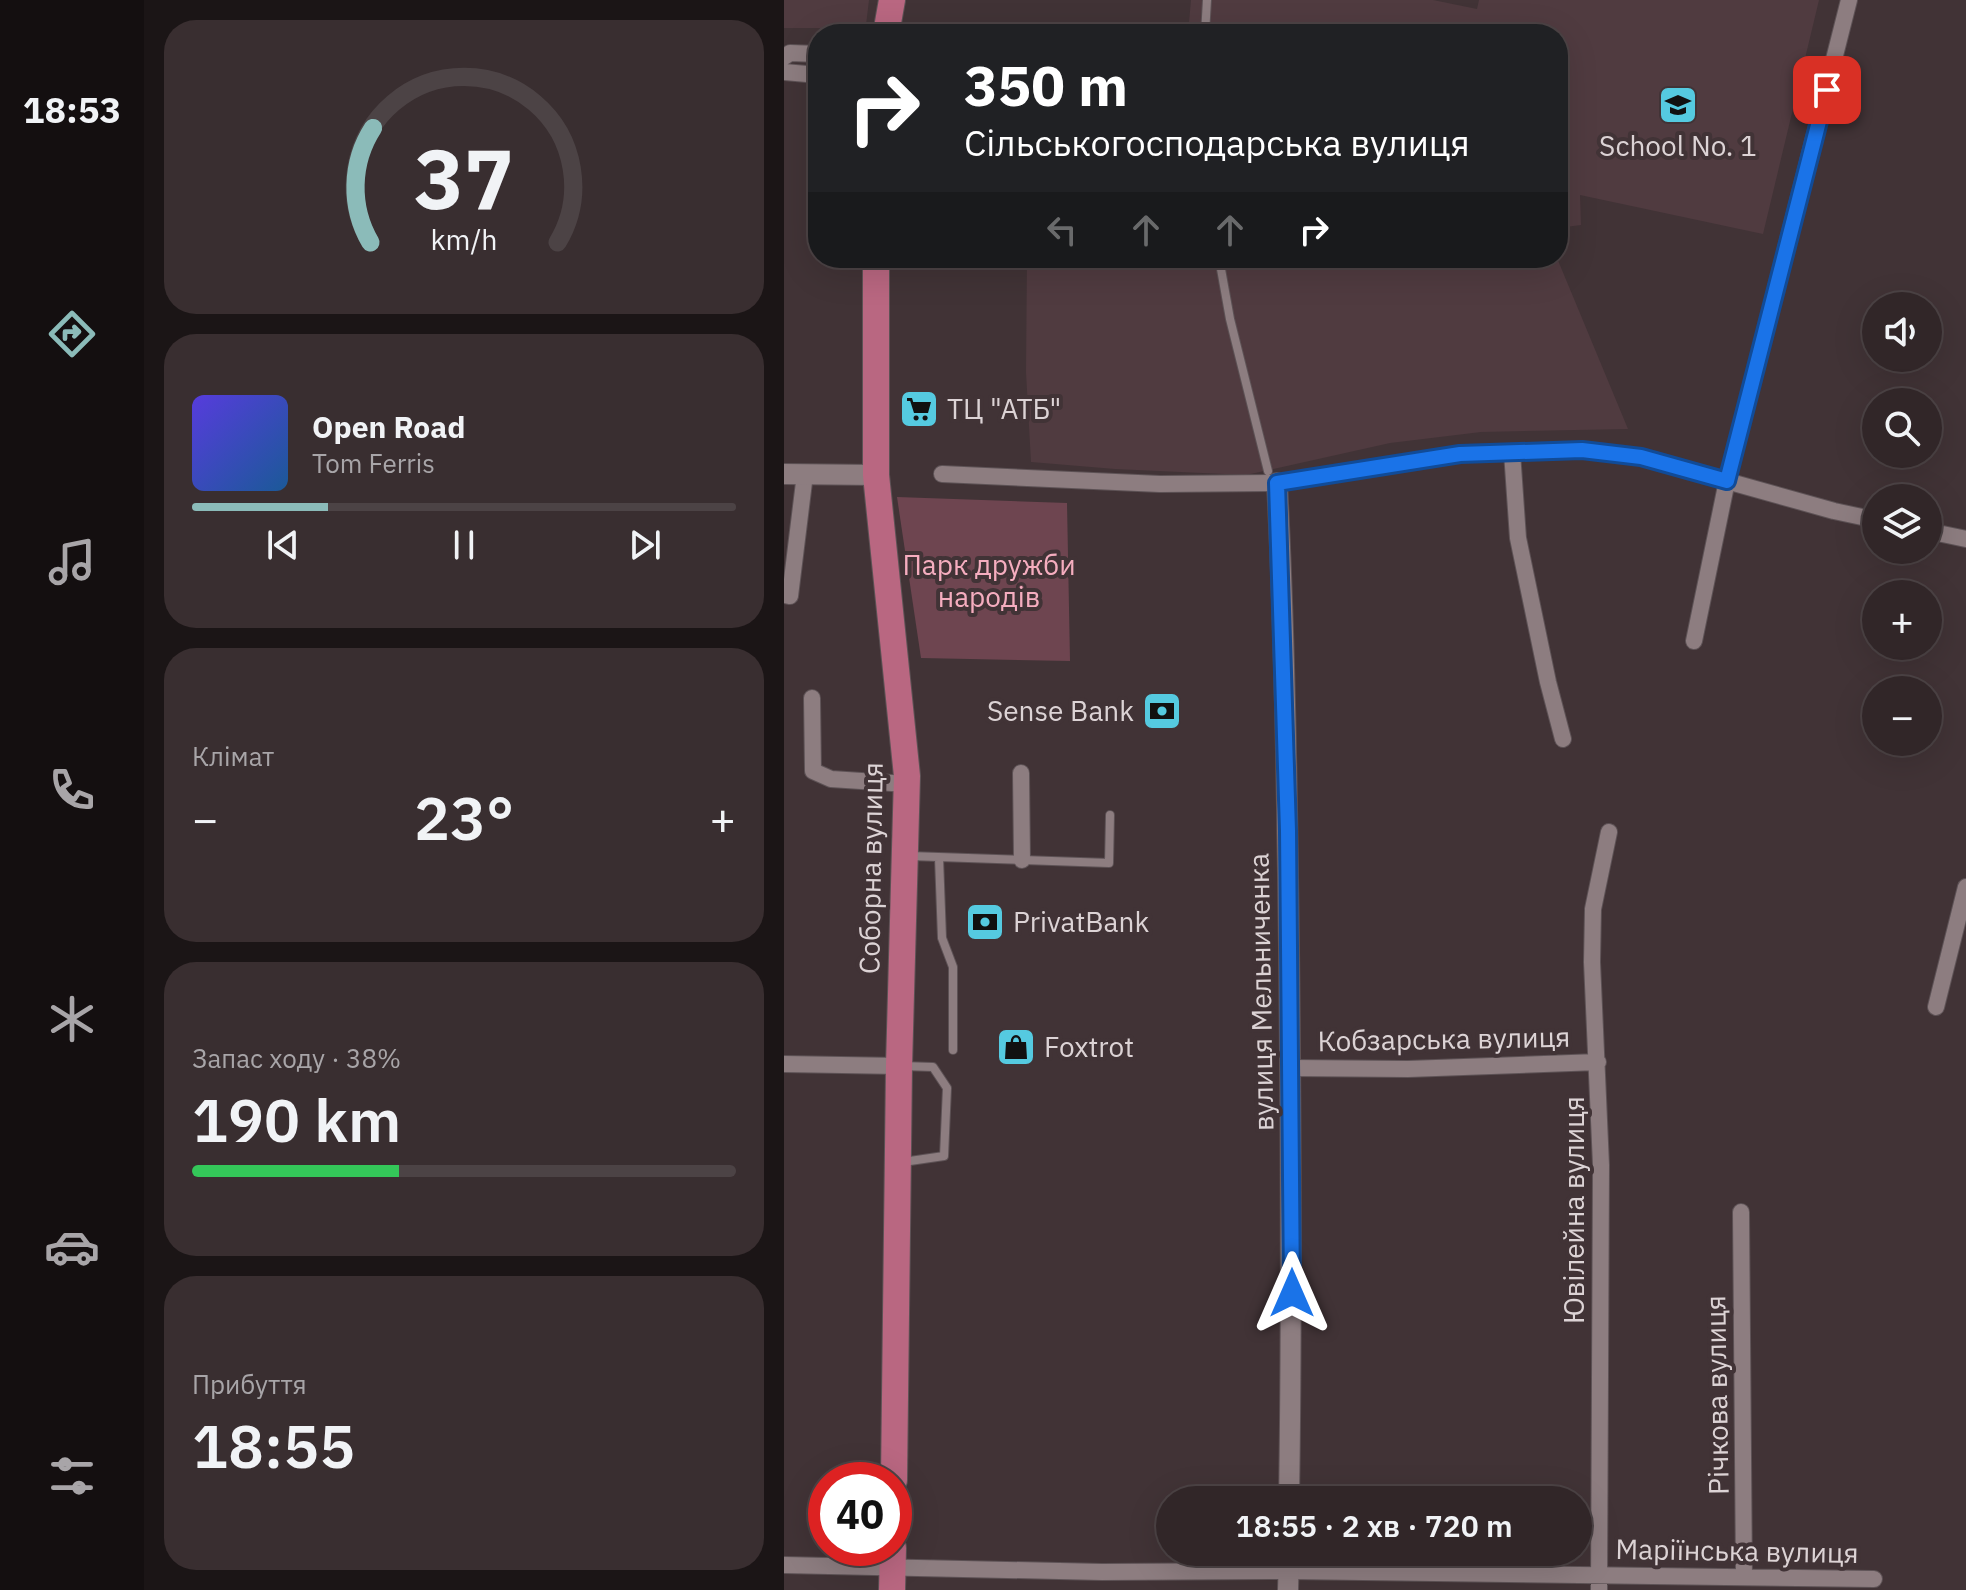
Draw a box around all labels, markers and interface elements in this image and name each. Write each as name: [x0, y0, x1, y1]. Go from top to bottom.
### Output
text: 350 m: [964, 49, 1128, 121]
icon: right: [832, 56, 936, 160]
pin: [1793, 56, 1861, 124]
icon: arrive: [1805, 68, 1849, 112]
school or university icon: School No. 1: [1657, 84, 1699, 126]
text: 18:53: [23, 86, 121, 133]
text: Сільськогосподарська вулиця: [964, 119, 1470, 166]
text: 37: [414, 124, 514, 232]
place label: School No. 1: [1599, 127, 1757, 164]
icon: left: [1040, 208, 1084, 252]
icon: ahead: [1124, 208, 1168, 252]
icon: ahead: [1208, 208, 1252, 252]
icon: right: [1292, 208, 1336, 252]
text: km/h: [430, 221, 498, 258]
map controls: [1862, 292, 1942, 756]
button: sound: [1862, 292, 1942, 372]
icon: directions: [44, 306, 100, 362]
supermarket icon: ТЦ "АТБ": [898, 388, 940, 430]
button: search: [1862, 388, 1942, 468]
place label: ТЦ "АТБ": [947, 390, 1061, 427]
text: Open Road: [312, 407, 465, 446]
text: Tom Ferris: [312, 446, 435, 480]
button: layers: [1862, 484, 1942, 564]
icon: previous: [261, 523, 305, 567]
icon: pause: [442, 523, 486, 567]
icon: next: [623, 523, 667, 567]
icon: music: [44, 534, 100, 590]
park label: Парк дружби народів: [902, 546, 1076, 615]
button: +: [1862, 580, 1942, 660]
button: −: [1862, 676, 1942, 756]
bank icon: Sense Bank: [1141, 690, 1183, 732]
place label: Sense Bank: [987, 692, 1134, 729]
text: Клімат: [192, 739, 274, 773]
icon: phone: [44, 762, 100, 818]
street label: Соборна вулиця: [850, 762, 891, 974]
text: 23°: [414, 778, 514, 857]
text: −: [192, 790, 218, 847]
text: +: [710, 790, 736, 847]
street label: вулиця Мельниченка: [1240, 853, 1281, 1131]
bank icon: PrivatBank: [964, 901, 1006, 943]
place label: PrivatBank: [1013, 903, 1149, 940]
icon: climate: [44, 991, 100, 1047]
street label: Кобзарська вулиця: [1317, 1018, 1571, 1059]
shop icon: Foxtrot: [995, 1026, 1037, 1068]
place label: Foxtrot: [1044, 1028, 1134, 1065]
text: Запас ходу · 38%: [192, 1041, 401, 1075]
text: 190 km: [192, 1080, 401, 1159]
street label: Ювілейна вулиця: [1555, 1096, 1592, 1324]
icon: car: [44, 1219, 100, 1275]
position arrow: [1250, 1251, 1334, 1335]
street label: Річкова вулиця: [1696, 1295, 1737, 1495]
text: Прибуття: [192, 1367, 307, 1401]
text: 18:55: [192, 1406, 355, 1485]
icon: filters: [44, 1448, 100, 1504]
speed limit sign: 40: [808, 1462, 912, 1566]
text: 18:55 · 2 хв · 720 m: [1235, 1506, 1513, 1545]
street label: Маріїнська вулиця: [1615, 1530, 1859, 1571]

